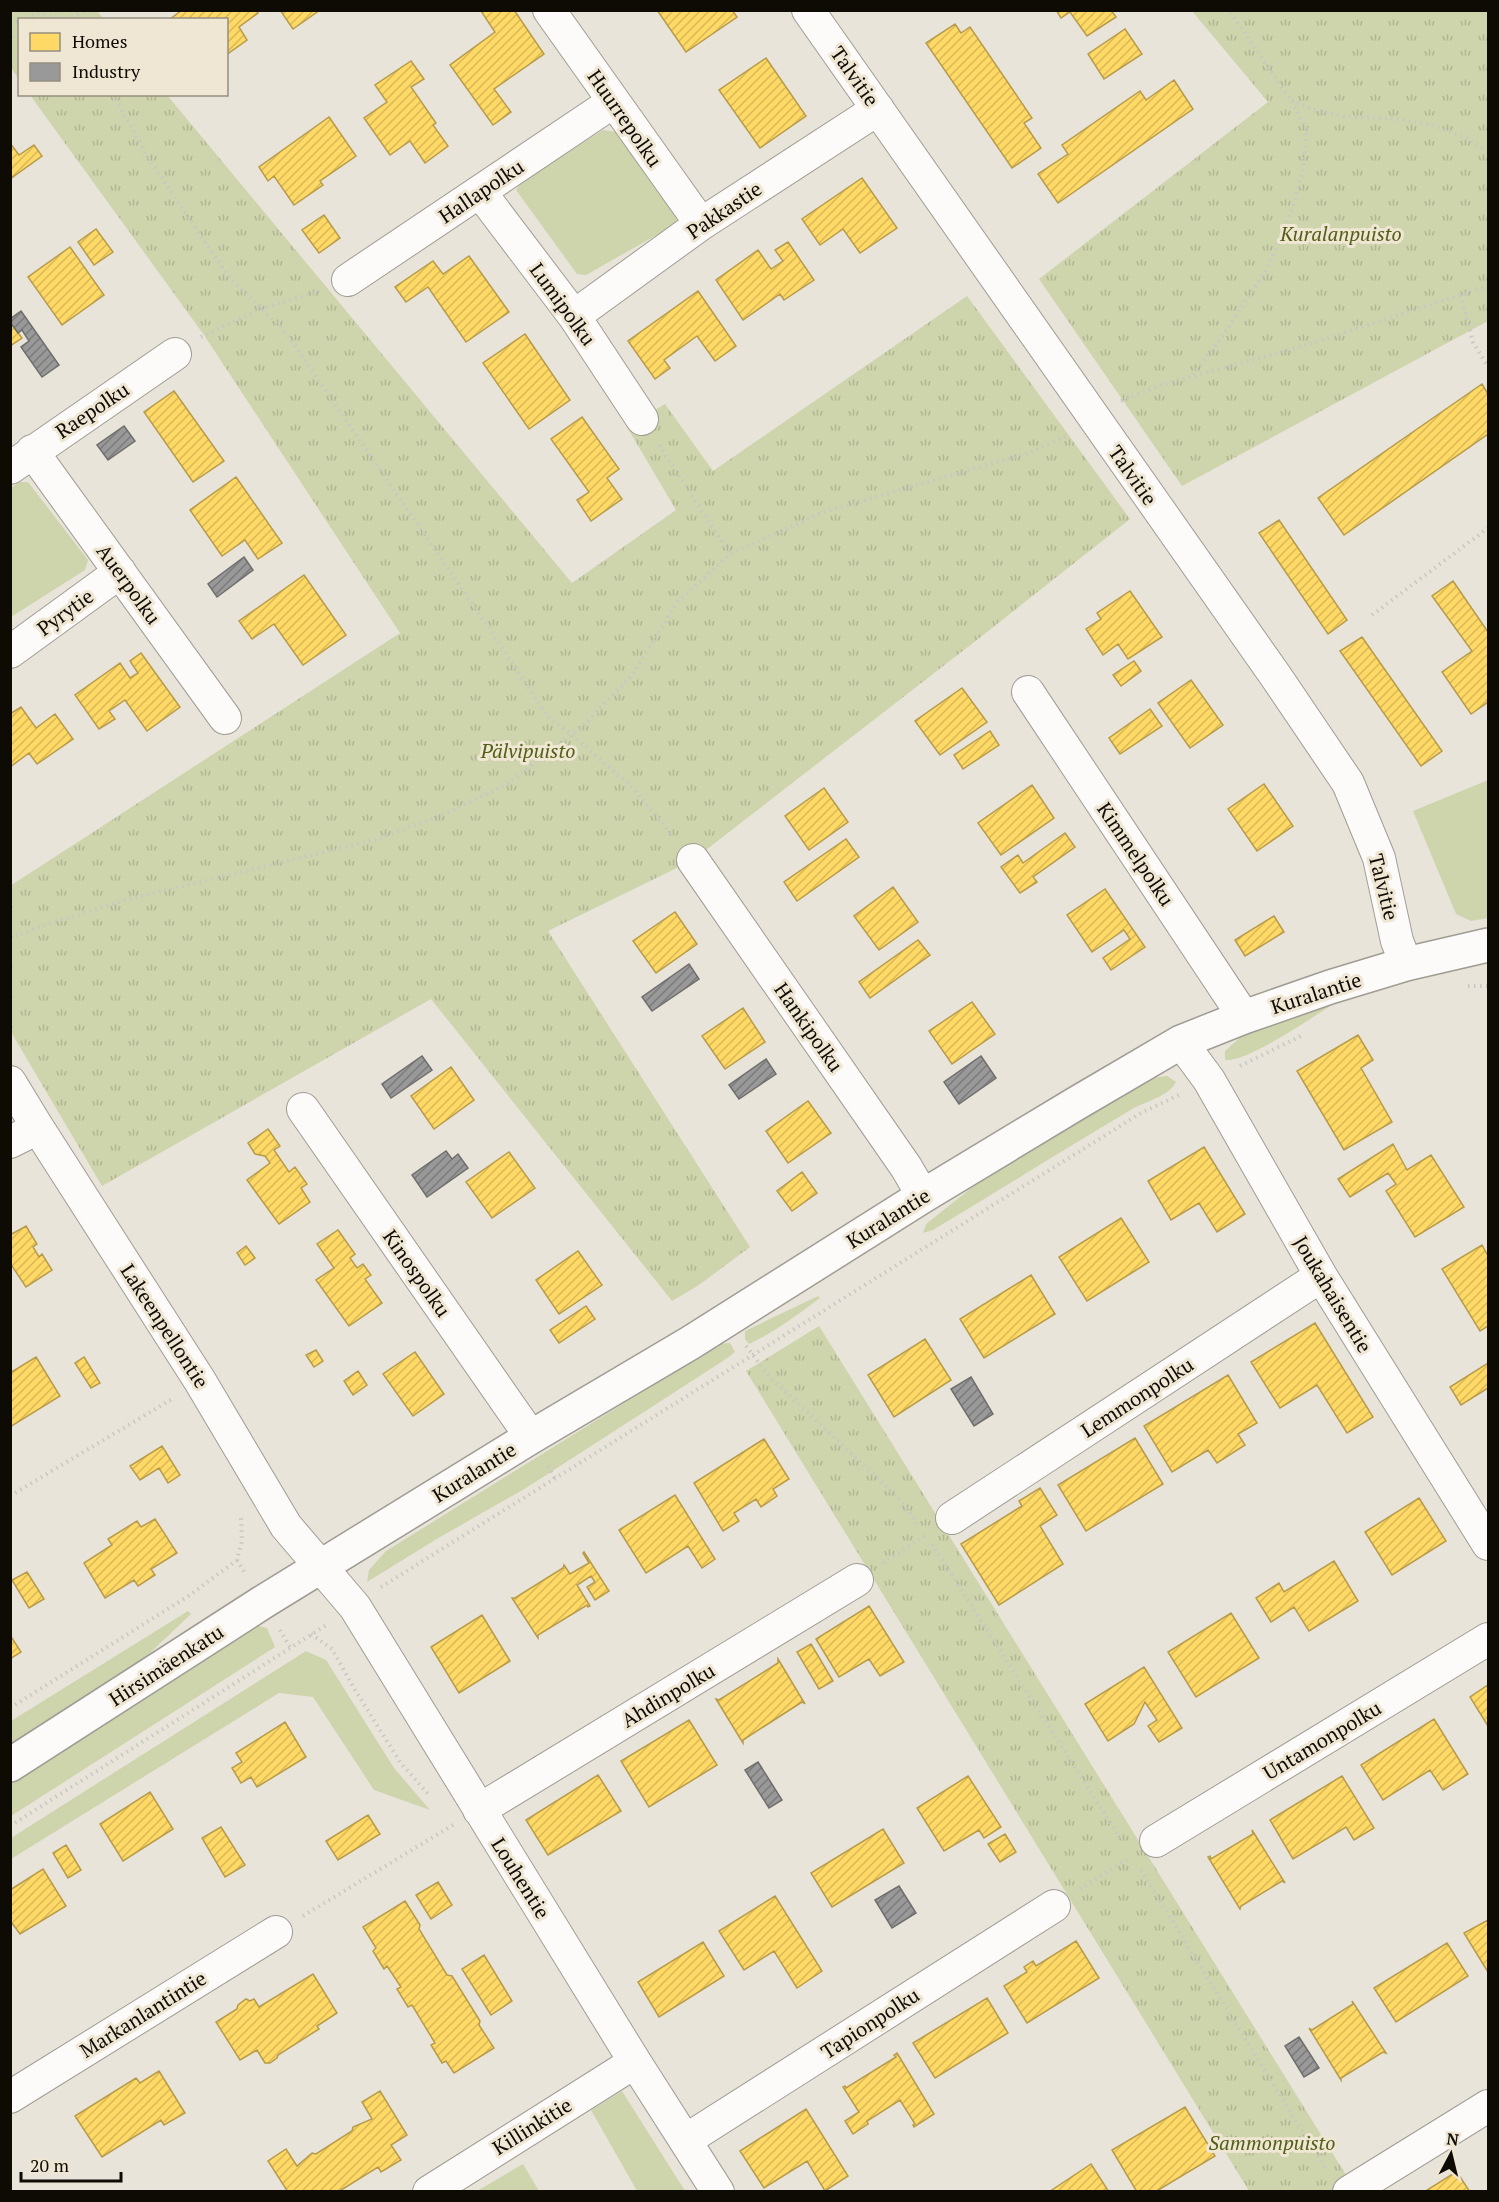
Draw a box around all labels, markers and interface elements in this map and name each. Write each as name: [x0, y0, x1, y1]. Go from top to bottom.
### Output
legend: [18, 18, 228, 96]
text: Homes: [72, 29, 127, 53]
street label: Talvitie: [825, 41, 885, 111]
text: Industry: [72, 59, 141, 83]
street label: Huurrepolku: [581, 64, 669, 172]
street label: Hallapolku: [433, 153, 529, 229]
street label: Pakkastie: [681, 175, 767, 245]
park label: Kuralanpuisto: [1279, 220, 1402, 247]
street label: Lumipolku: [524, 257, 602, 351]
street label: Raepolku: [50, 376, 134, 444]
street label: Talvitie: [1103, 440, 1163, 510]
street label: Auerpolku: [91, 538, 167, 630]
street label: Pyrytie: [31, 582, 99, 642]
park label: Pälvipuisto: [480, 737, 575, 764]
street label: Kimmelpolku: [1091, 797, 1181, 911]
street label: Talvitie: [1363, 851, 1405, 923]
street label: Kuralantie: [1267, 966, 1365, 1020]
street label: Hankipolku: [768, 977, 850, 1077]
street label: Kuralantie: [841, 1182, 935, 1254]
street label: Kinospolku: [377, 1224, 457, 1322]
street label: Joukahaisentie: [1288, 1231, 1378, 1357]
street label: Lakeenpellontie: [115, 1259, 215, 1393]
street label: Lemmonpolku: [1076, 1351, 1198, 1443]
street label: Kuralantie: [427, 1436, 521, 1508]
street label: Hirsimäenkatu: [103, 1618, 229, 1712]
street label: Ahdinpolku: [616, 1656, 720, 1734]
street label: Untamonpolku: [1258, 1694, 1386, 1786]
street label: Louhentie: [486, 1832, 556, 1924]
street label: Markanlantintie: [75, 1964, 211, 2064]
street label: Tapionpolku: [816, 1981, 924, 2065]
street label: Killinkitie: [487, 2091, 577, 2161]
north arrow: [1421, 2124, 1481, 2184]
text: N: [1445, 2127, 1460, 2151]
park label: Sammonpuisto: [1209, 2129, 1335, 2156]
scale bar: [21, 2145, 122, 2183]
text: 20 m: [30, 2153, 70, 2177]

